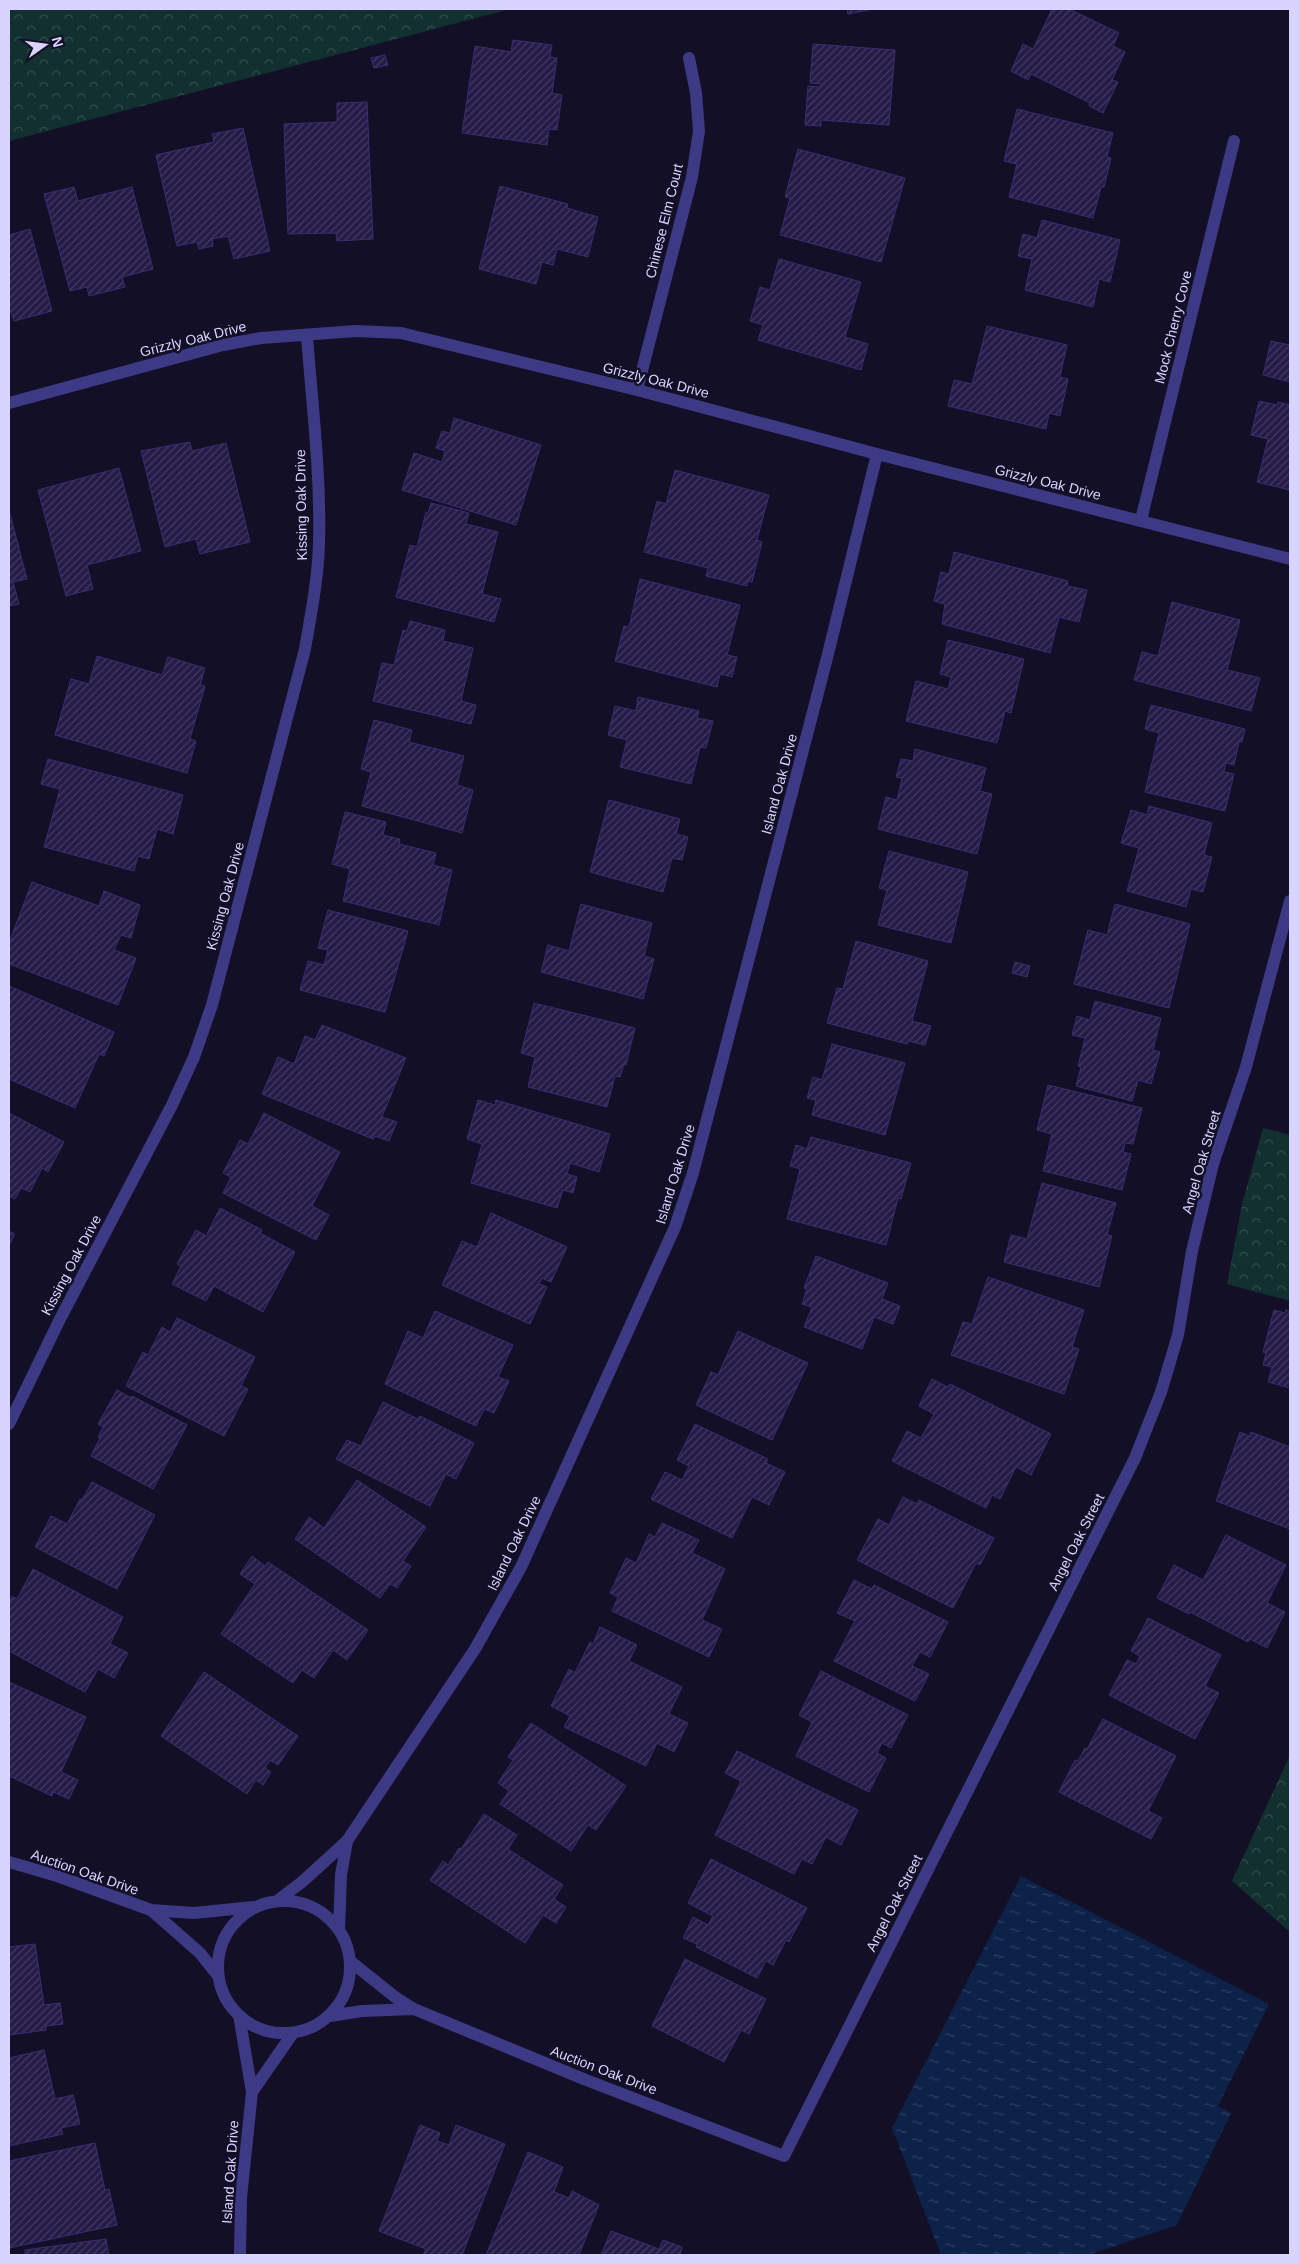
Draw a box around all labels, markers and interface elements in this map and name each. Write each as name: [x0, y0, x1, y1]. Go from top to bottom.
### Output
north arrow: [20, 20, 70, 70]
text: N: [49, 35, 67, 49]
street label: Chinese Elm Court: [642, 162, 686, 280]
street label: Mock Cherry Cove: [1151, 269, 1195, 385]
street label: Grizzly Oak Drive: [138, 318, 248, 360]
street label: Grizzly Oak Drive: [601, 359, 711, 401]
street label: Kissing Oak Drive: [292, 449, 310, 561]
street label: Grizzly Oak Drive: [993, 461, 1103, 503]
street label: Island Oak Drive: [758, 732, 800, 836]
street label: Kissing Oak Drive: [203, 840, 247, 952]
street label: Angel Oak Street: [1179, 1108, 1223, 1215]
street label: Island Oak Drive: [652, 1122, 698, 1226]
street label: Kissing Oak Drive: [38, 1212, 104, 1318]
street label: Angel Oak Street: [1045, 1491, 1107, 1593]
street label: Island Oak Drive: [484, 1493, 544, 1593]
street label: Auction Oak Drive: [29, 1846, 141, 1898]
street label: Angel Oak Street: [863, 1852, 925, 1954]
street label: Auction Oak Drive: [548, 2042, 660, 2098]
street label: Island Oak Drive: [218, 2120, 242, 2224]

